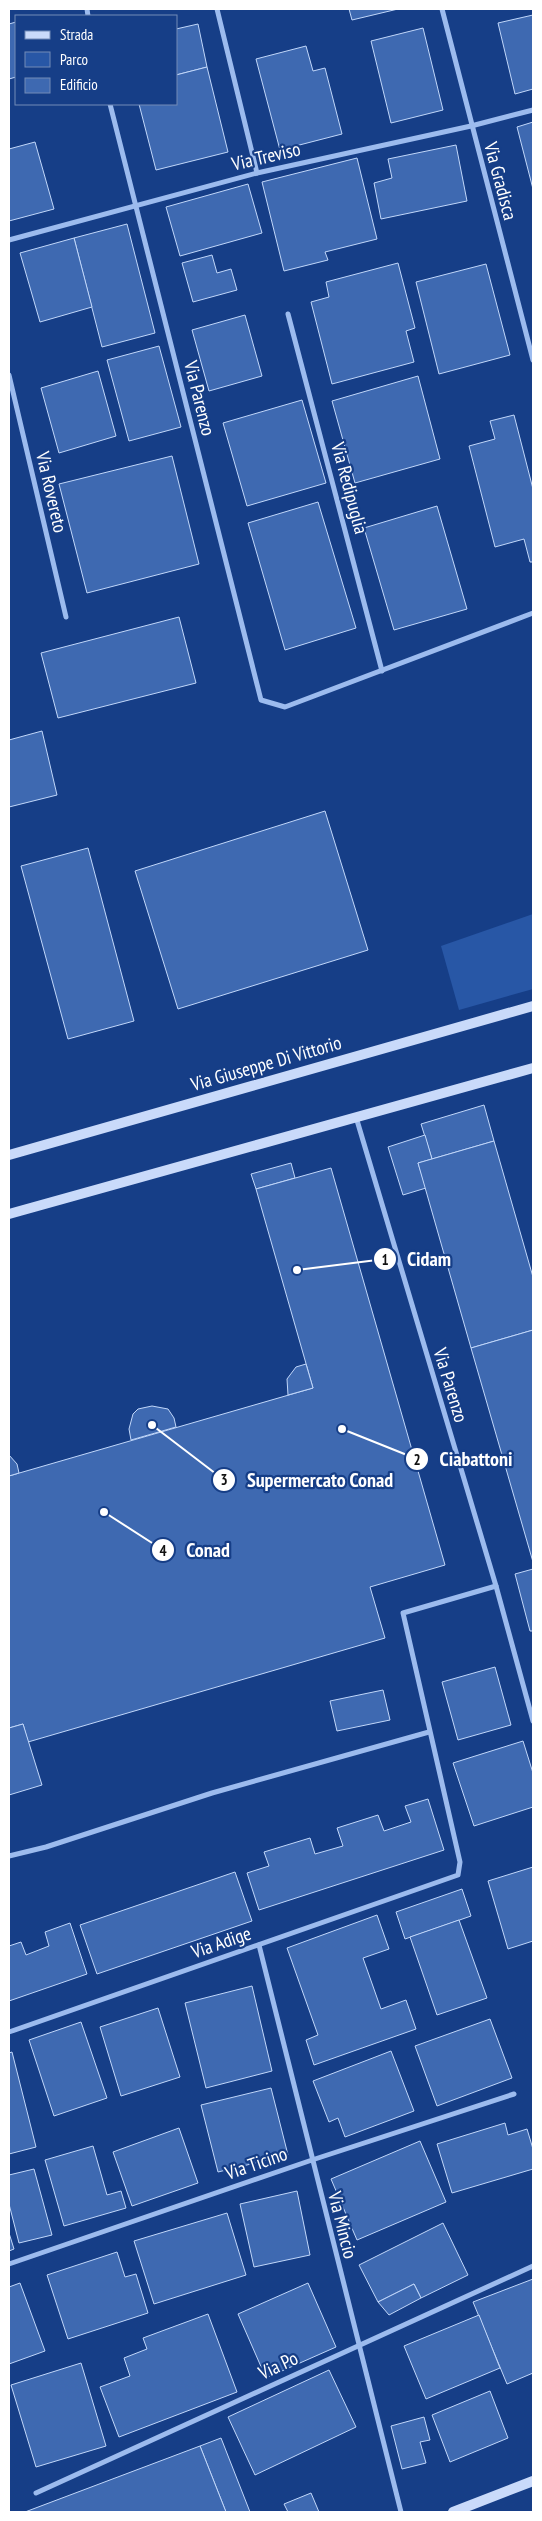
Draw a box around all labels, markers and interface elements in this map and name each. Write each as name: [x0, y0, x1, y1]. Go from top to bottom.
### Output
legend: [15, 15, 178, 105]
text: Strada: [60, 25, 93, 44]
text: Parco: [60, 50, 88, 69]
text: Edificio: [60, 75, 98, 94]
street label: Via Treviso: [228, 136, 303, 176]
street label: Via Gradisca: [479, 138, 523, 223]
street label: Via Parenzo: [179, 357, 221, 438]
street label: Via Redipuglia: [326, 439, 374, 537]
street label: Via Rovereto: [31, 448, 73, 535]
street label: Via Giuseppe Di Vittorio: [187, 1030, 344, 1096]
callout: Cidam: [372, 1242, 461, 1277]
text: Cidam: [407, 1246, 451, 1272]
text: 1: [381, 1250, 389, 1269]
street label: Via Parenzo: [428, 1344, 474, 1425]
callout: Ciabattoni: [405, 1442, 523, 1477]
text: Ciabattoni: [440, 1446, 512, 1472]
text: 2: [413, 1450, 421, 1469]
callout: Supermercato Conad: [212, 1463, 403, 1498]
text: Supermercato Conad: [247, 1467, 393, 1493]
text: 3: [220, 1470, 228, 1489]
callout: Conad: [151, 1533, 239, 1568]
text: Conad: [186, 1537, 230, 1563]
text: 4: [159, 1541, 167, 1560]
street label: Via Adige: [187, 1921, 254, 1964]
street label: Via Ticino: [221, 2141, 290, 2185]
street label: Via Mincio: [323, 2188, 363, 2261]
street label: Via Po: [254, 2346, 302, 2385]

